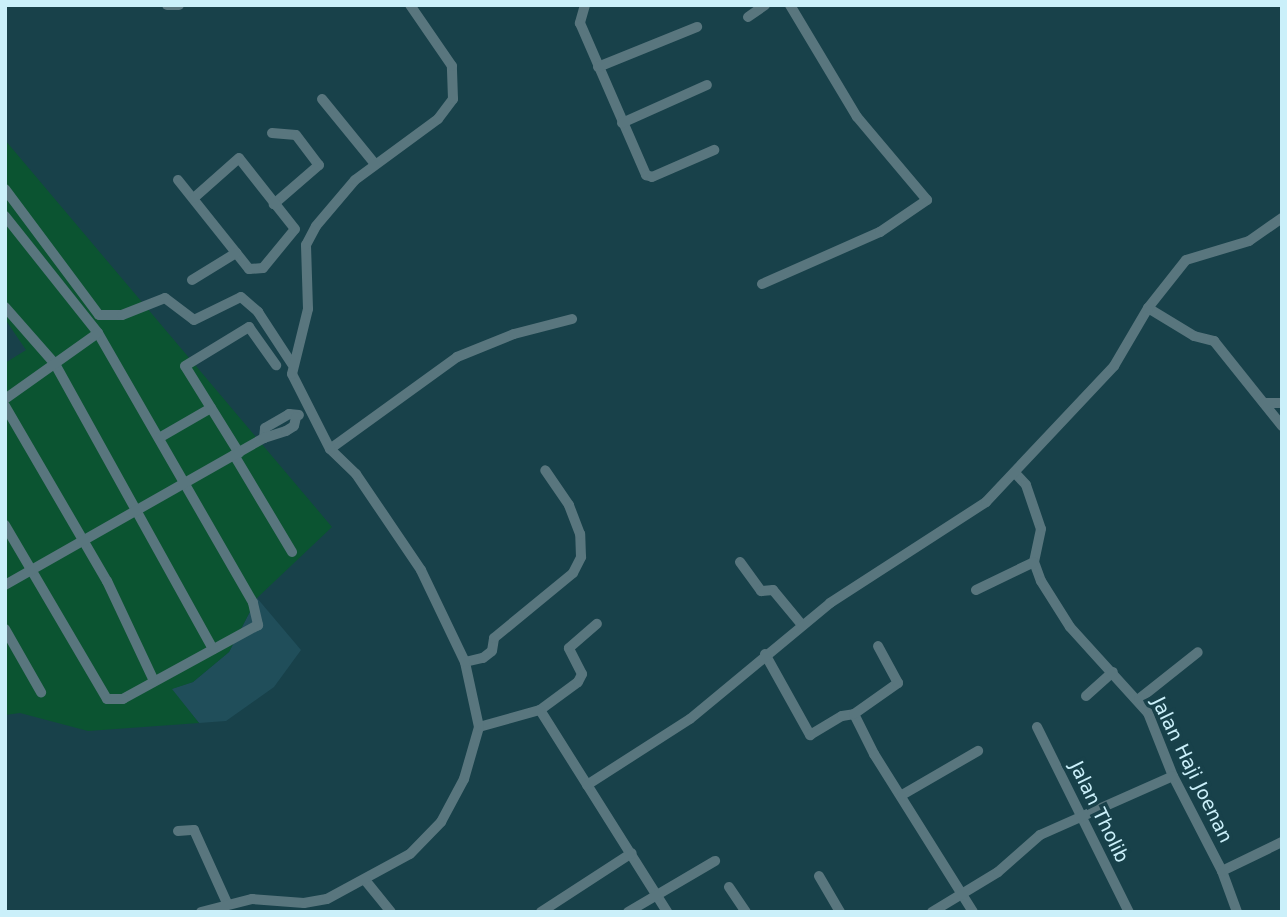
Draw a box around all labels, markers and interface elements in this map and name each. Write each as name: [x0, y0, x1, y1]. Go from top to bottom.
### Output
street label: Jalan Haji Joenan: [1147, 693, 1237, 847]
street label: Jalan Tholib: [1065, 758, 1133, 866]

